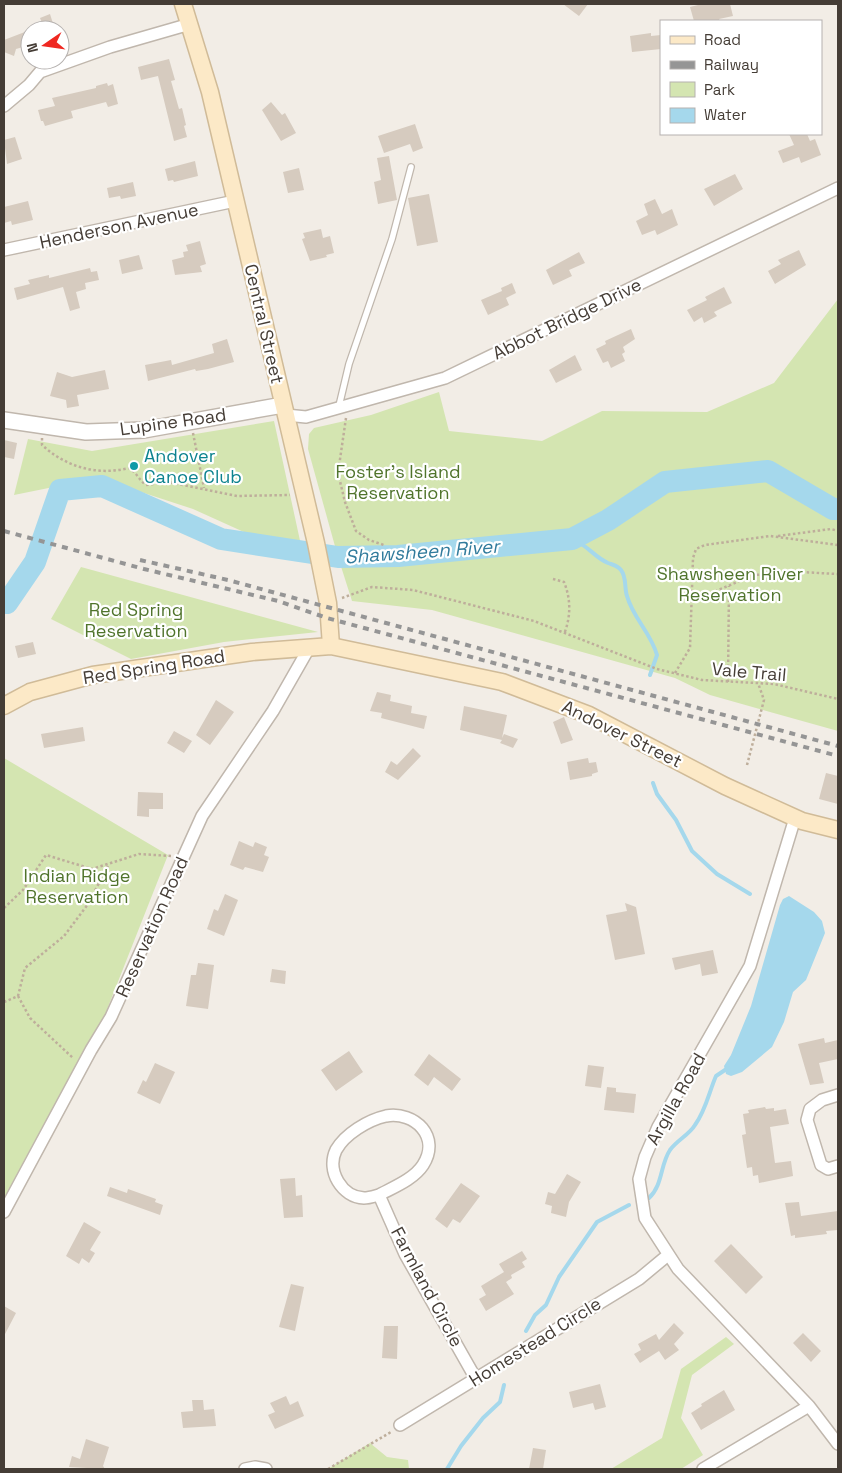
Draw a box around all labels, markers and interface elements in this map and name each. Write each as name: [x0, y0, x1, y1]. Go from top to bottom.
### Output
north arrow: [20, 20, 70, 70]
legend: [660, 20, 822, 135]
text: Road: [704, 30, 741, 49]
text: N: [23, 41, 42, 55]
text: Railway: [704, 55, 759, 74]
text: Park: [704, 80, 735, 99]
text: Water: [704, 105, 747, 124]
street label: Henderson Avenue: [37, 197, 201, 254]
street label: Central Street: [240, 262, 289, 386]
street label: Abbot Bridge Drive: [489, 273, 645, 365]
street label: Lupine Road: [118, 403, 228, 440]
place label: Andover Canoe Club: [144, 444, 242, 488]
marker: Andover Canoe Club: [128, 460, 140, 472]
park label: Foster's Island Reservation: [335, 460, 461, 504]
water label: Shawsheen River: [344, 534, 502, 569]
park label: Shawsheen River Reservation: [657, 562, 804, 606]
park label: Red Spring Reservation: [85, 598, 188, 642]
street label: Red Spring Road: [81, 644, 227, 689]
street label: Vale Trail: [711, 657, 787, 686]
street label: Andover Street: [558, 694, 686, 773]
street label: Reservation Road: [110, 853, 193, 1001]
park label: Indian Ridge Reservation: [23, 864, 131, 908]
street label: Argilla Road: [641, 1049, 710, 1149]
street label: Farmland Circle: [386, 1223, 469, 1351]
street label: Homestead Circle: [464, 1292, 605, 1391]

